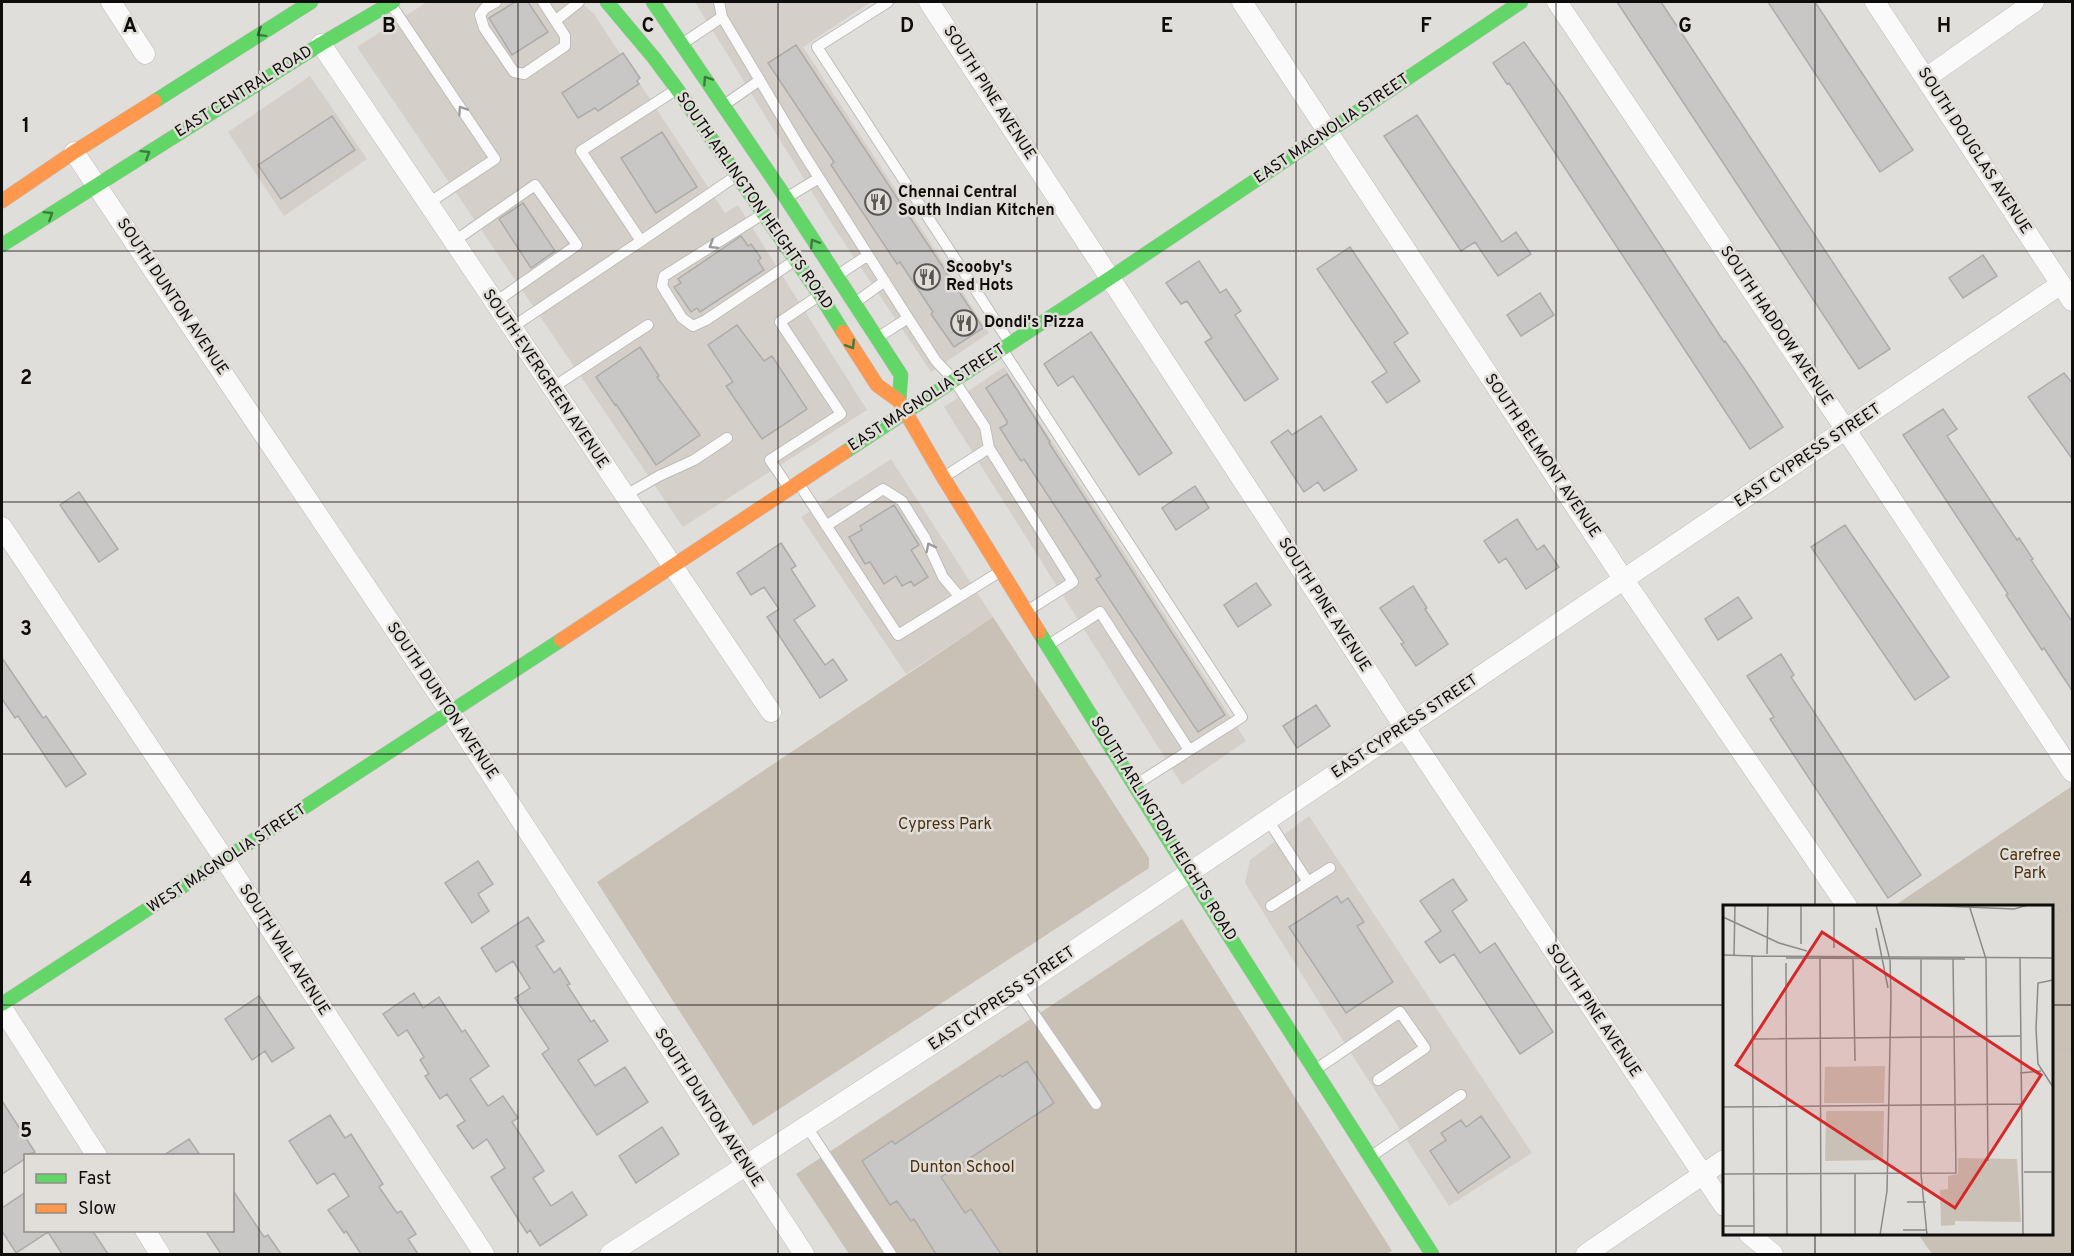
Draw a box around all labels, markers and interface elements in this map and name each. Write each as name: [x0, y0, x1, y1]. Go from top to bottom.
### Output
text: A: [123, 14, 137, 40]
text: B: [382, 14, 396, 40]
text: C: [642, 14, 654, 40]
text: D: [900, 14, 914, 40]
text: E: [1161, 14, 1173, 40]
text: F: [1420, 14, 1432, 40]
text: G: [1678, 14, 1692, 40]
text: H: [1937, 14, 1951, 40]
street label: SOUTH PINE AVENUE: [938, 22, 1040, 164]
one-way arrow: [257, 26, 268, 37]
street label: EAST CENTRAL ROAD: [172, 42, 316, 142]
street label: SOUTH DOUGLAS AVENUE: [1913, 64, 2035, 238]
street label: EAST MAGNOLIA STREET: [1250, 69, 1414, 189]
one-way arrow: [703, 76, 714, 87]
street label: SOUTH ARLINGTON HEIGHTS ROAD: [671, 88, 837, 314]
one-way arrow: [458, 106, 470, 116]
text: 1: [22, 114, 30, 140]
one-way arrow: [139, 150, 150, 161]
place label: Chennai Central South Indian Kitchen: [898, 183, 1055, 221]
restaurant icon: Chennai Central South Indian Kitchen: [863, 187, 893, 217]
one-way arrow: [43, 210, 53, 222]
street label: SOUTH DUNTON AVENUE: [112, 215, 232, 379]
one-way arrow: [709, 237, 719, 249]
one-way arrow: [810, 239, 821, 250]
street label: SOUTH HADDOW AVENUE: [1715, 242, 1837, 410]
place label: Scooby's Red Hots: [946, 258, 1014, 296]
restaurant icon: Scooby's Red Hots: [912, 262, 942, 292]
street label: SOUTH EVERGREEN AVENUE: [477, 286, 613, 472]
restaurant icon: Dondi's Pizza: [949, 308, 979, 338]
place label: Dondi's Pizza: [984, 313, 1084, 333]
one-way arrow: [844, 339, 856, 349]
street label: EAST MAGNOLIA STREET: [845, 340, 1009, 456]
text: 2: [20, 366, 32, 392]
street label: SOUTH BELMONT AVENUE: [1480, 370, 1604, 542]
street label: EAST CYPRESS STREET: [1731, 399, 1885, 513]
street label: SOUTH PINE AVENUE: [1273, 534, 1375, 676]
one-way arrow: [925, 542, 937, 553]
text: 3: [20, 617, 32, 643]
street label: SOUTH DUNTON AVENUE: [382, 619, 502, 783]
street label: EAST CYPRESS STREET: [1328, 670, 1482, 784]
street label: SOUTH ARLINGTON HEIGHTS ROAD: [1085, 713, 1241, 945]
street label: WEST MAGNOLIA STREET: [144, 800, 310, 918]
park label: Cypress Park: [898, 815, 992, 835]
park label: Carefree Park: [1999, 846, 2061, 884]
text: 4: [20, 868, 32, 894]
street label: SOUTH VAIL AVENUE: [234, 881, 334, 1019]
inset map: [1723, 905, 2053, 1235]
street label: SOUTH PINE AVENUE: [1541, 941, 1645, 1081]
street label: EAST CYPRESS STREET: [925, 942, 1079, 1056]
street label: SOUTH DUNTON AVENUE: [649, 1025, 767, 1191]
text: 5: [20, 1119, 32, 1145]
legend: [24, 1154, 234, 1232]
park label: Dunton School: [909, 1158, 1015, 1178]
text: Fast: [78, 1168, 111, 1191]
text: Slow: [78, 1198, 116, 1221]

